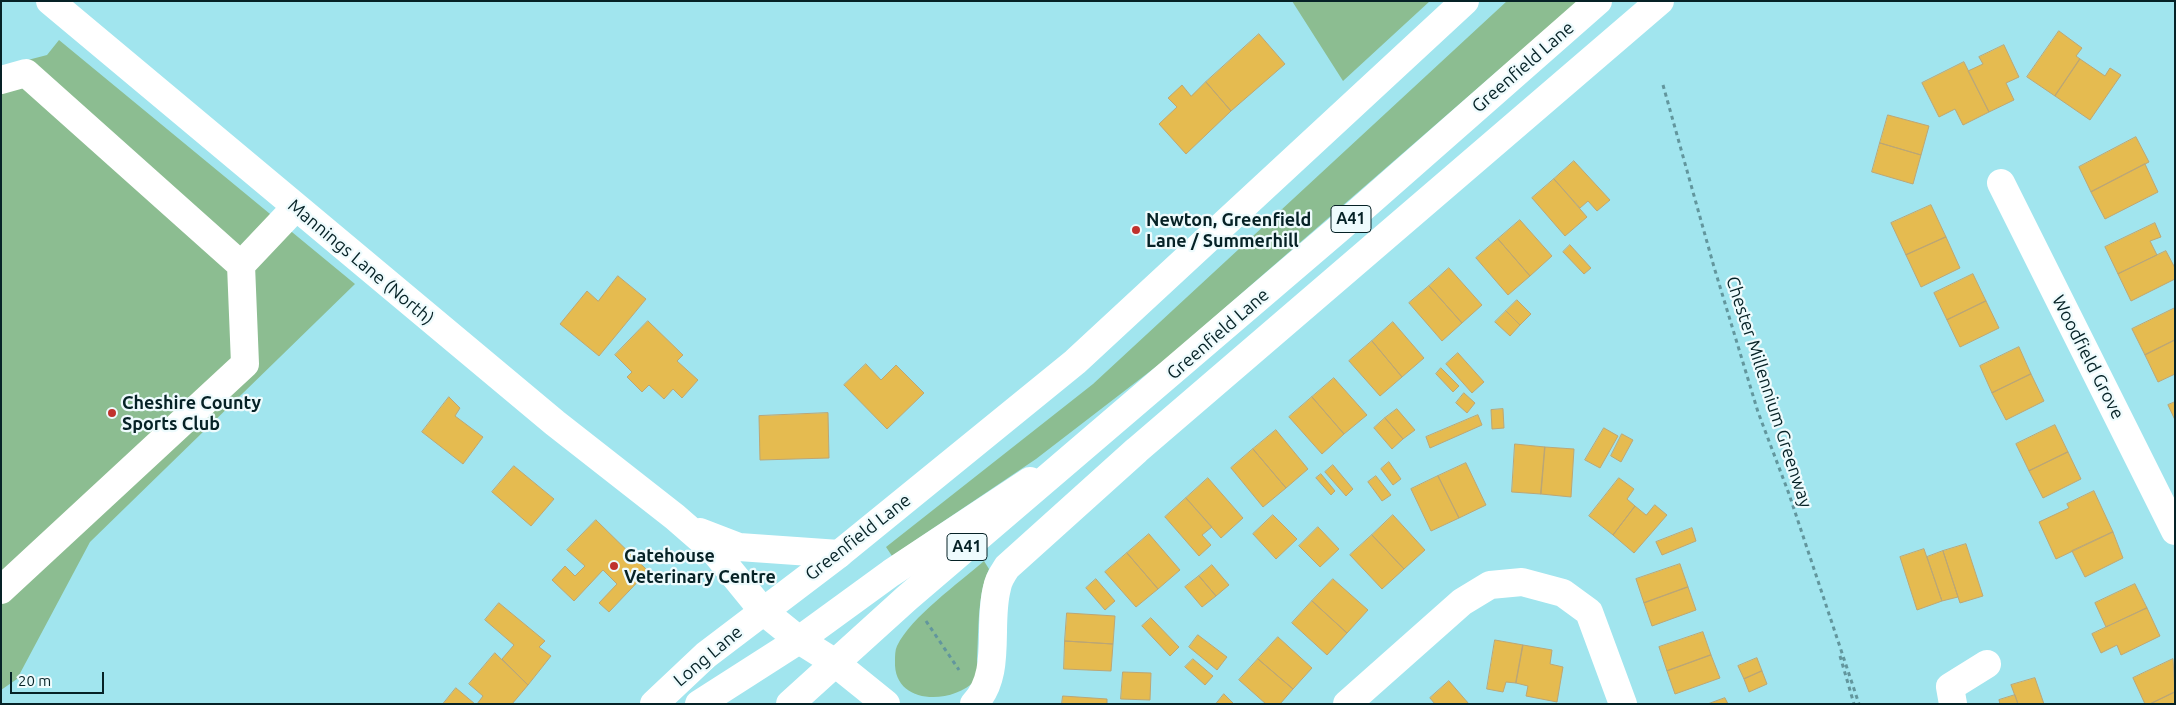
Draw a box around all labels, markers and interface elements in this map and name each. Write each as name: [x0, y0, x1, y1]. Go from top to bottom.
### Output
street label: Greenfield Lane: [1468, 17, 1578, 117]
street label: Mannings Lane (North): [284, 195, 438, 329]
road number: A41: [1331, 205, 1371, 232]
place label: Newton, Greenfield Lane / Summerhill: [1146, 209, 1311, 252]
marker: Newton, Greenfield Lane / Summerhill: [1130, 224, 1142, 236]
street label: Chester Millennium Greenway: [1721, 274, 1817, 510]
street label: Greenfield Lane: [1163, 284, 1273, 384]
street label: Woodfield Grove: [2047, 291, 2129, 423]
place label: Cheshire County Sports Club: [122, 392, 261, 434]
marker: Cheshire County Sports Club: [106, 407, 118, 419]
street label: Greenfield Lane: [801, 489, 915, 585]
road number: A41: [947, 534, 987, 560]
place label: Gatehouse Veterinary Centre: [624, 545, 776, 588]
marker: Gatehouse Veterinary Centre: [608, 560, 620, 572]
street label: Long Lane: [669, 621, 747, 691]
scale bar: [12, 662, 106, 694]
text: 20 m: [18, 672, 51, 689]

